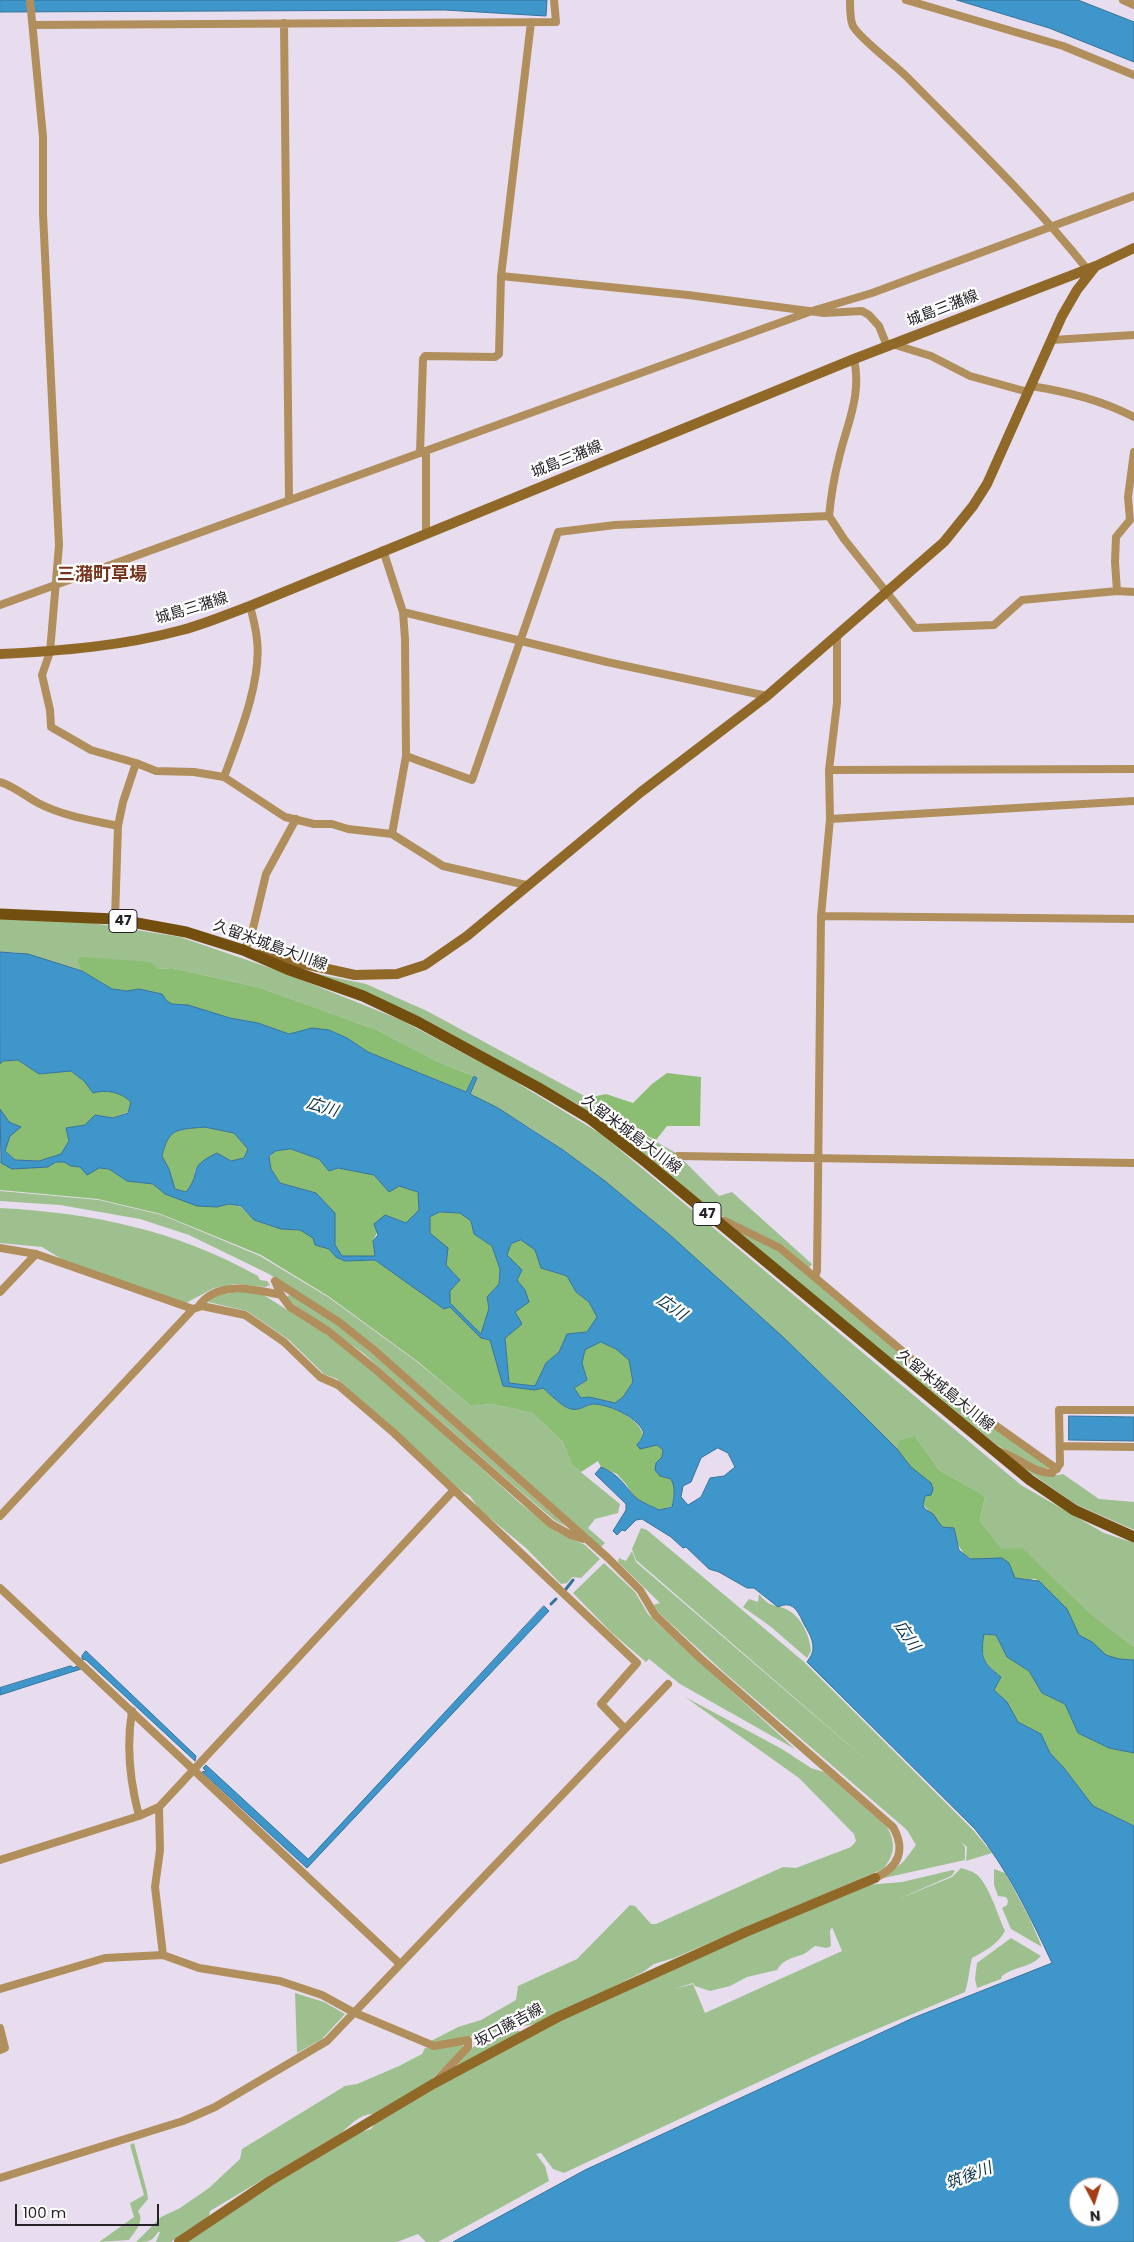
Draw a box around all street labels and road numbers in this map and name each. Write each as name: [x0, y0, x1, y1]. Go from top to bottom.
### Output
street label: 城島三潴線: [905, 287, 981, 331]
street label: 城島三潴線: [529, 438, 605, 482]
street label: 城島三潴線: [154, 589, 230, 629]
road number: 47: [109, 909, 137, 932]
street label: 久留米城島大川線: [211, 917, 329, 975]
street label: 久留米城島大川線: [578, 1092, 684, 1178]
road number: 47: [693, 1202, 721, 1226]
street label: 久留米城島大川線: [893, 1346, 997, 1436]
street label: 坂口藤吉線: [472, 2000, 546, 2052]

